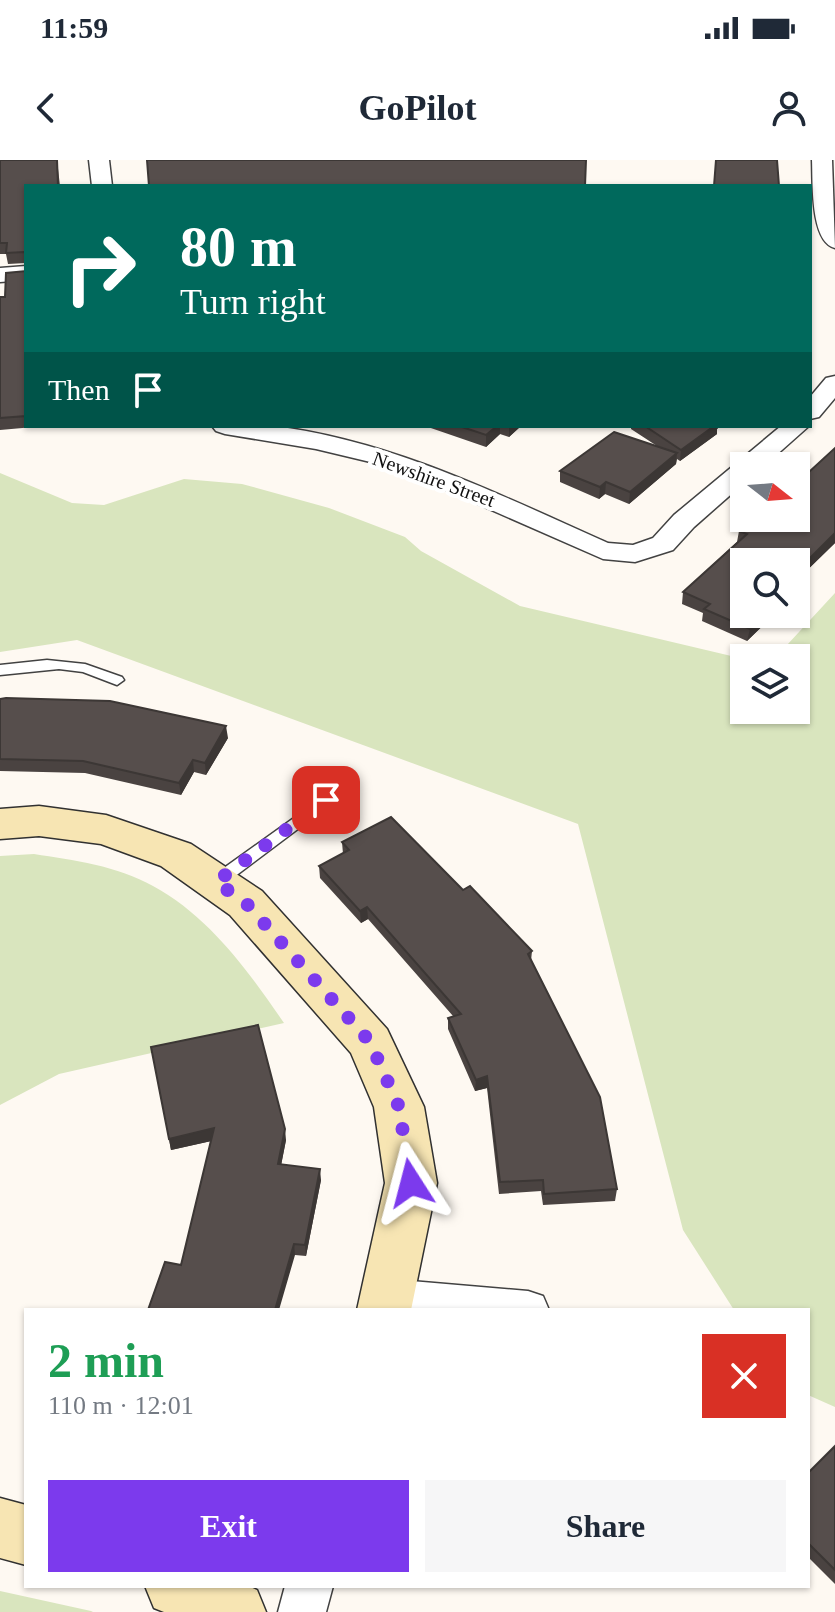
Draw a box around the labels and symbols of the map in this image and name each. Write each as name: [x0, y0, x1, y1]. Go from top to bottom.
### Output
street label: Newshire Street: [370, 447, 498, 511]
north arrow: [730, 452, 810, 532]
pin: [292, 766, 360, 834]
position arrow: [369, 1141, 453, 1225]

